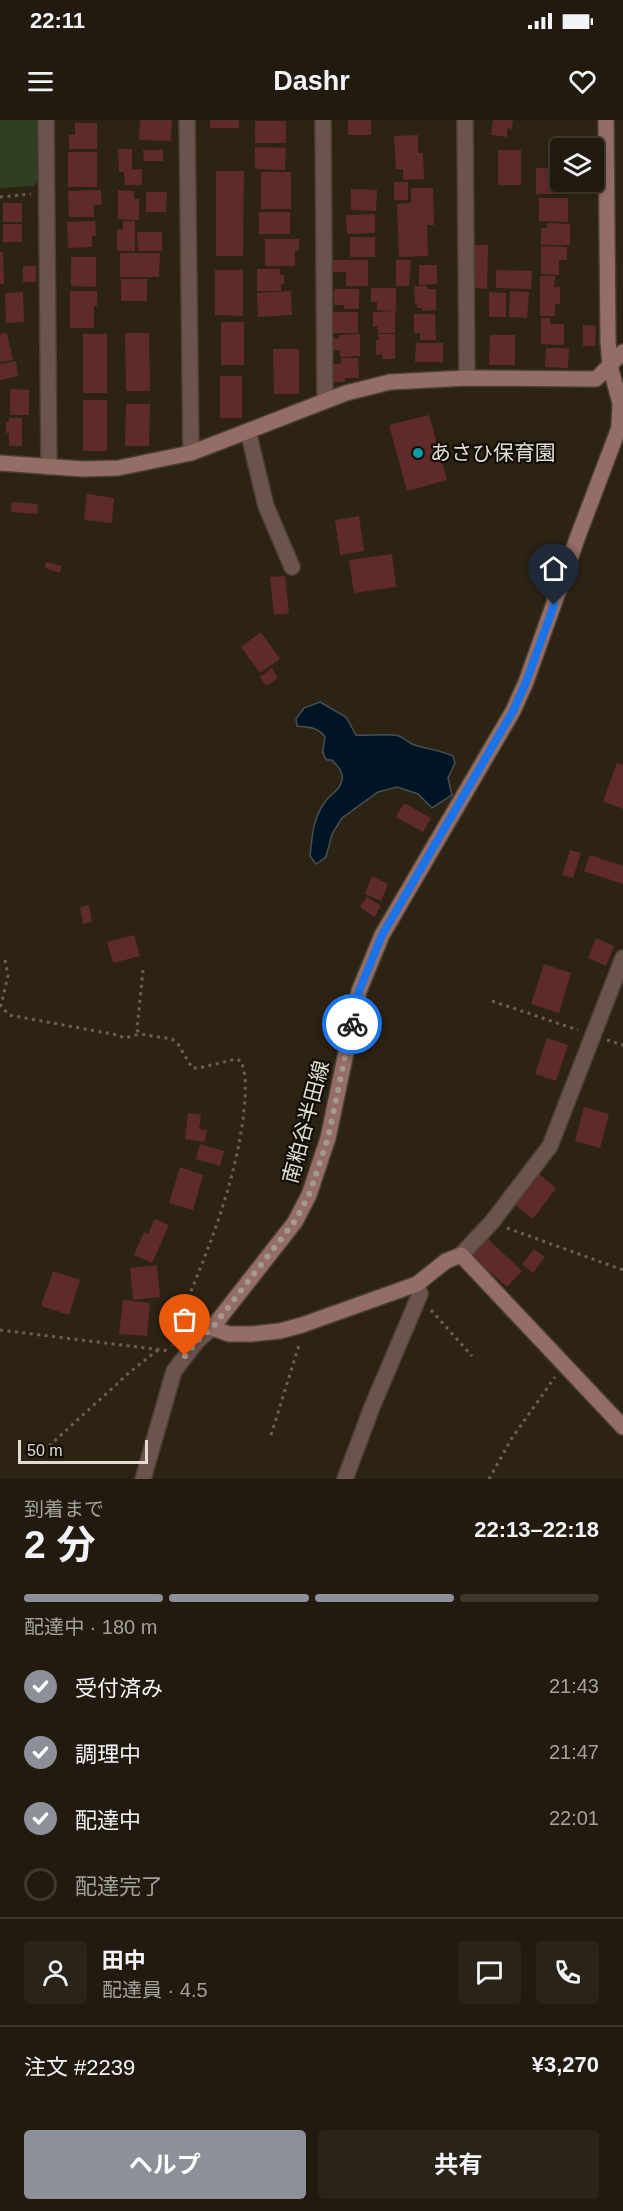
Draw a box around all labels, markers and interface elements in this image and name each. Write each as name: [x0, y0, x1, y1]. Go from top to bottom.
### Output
text: 22:11: [30, 8, 85, 33]
icon: menu: [24, 65, 57, 98]
icon: heart: [566, 65, 599, 98]
text: Dashr: [273, 66, 350, 96]
map controls: [550, 138, 604, 192]
button: layers: [550, 138, 604, 192]
place label: あさひ保育園: [430, 441, 556, 464]
marker: あさひ保育園: [411, 446, 425, 460]
pin: [528, 543, 579, 605]
icon: home: [537, 552, 570, 585]
courier: [322, 994, 382, 1054]
icon: bike: [336, 1008, 369, 1041]
street label: 南粕谷半田線: [278, 1058, 333, 1186]
pin: [159, 1294, 210, 1356]
icon: bag: [168, 1303, 201, 1336]
scale bar: [18, 1437, 148, 1464]
text: 50 m: [27, 1442, 63, 1459]
text: 到着まで: [24, 1498, 104, 1520]
text: 22:13–22:18: [474, 1517, 599, 1542]
text: 2 分: [24, 1523, 96, 1566]
text: 配達中 · 180 m: [24, 1616, 157, 1638]
icon: check: [24, 1670, 57, 1703]
text: 21:43: [549, 1675, 599, 1697]
text: 受付済み: [75, 1676, 163, 1701]
icon: check: [24, 1736, 57, 1769]
text: 21:47: [549, 1741, 599, 1763]
text: 調理中: [75, 1742, 141, 1767]
icon: check: [24, 1802, 57, 1835]
text: 22:01: [549, 1807, 599, 1829]
text: 配達中: [75, 1808, 141, 1833]
text: 配達完了: [75, 1874, 163, 1899]
button: person: [24, 1941, 87, 2004]
button: chat: [458, 1941, 521, 2004]
button: phone: [536, 1941, 599, 2004]
text: 田中: [102, 1948, 146, 1973]
text: 配達員 · 4.5: [102, 1979, 208, 2001]
text: ¥3,270: [532, 2052, 599, 2077]
text: 注文 #2239: [24, 2055, 135, 2080]
button: ヘルプ: [24, 2130, 306, 2199]
button: 共有: [318, 2130, 599, 2199]

